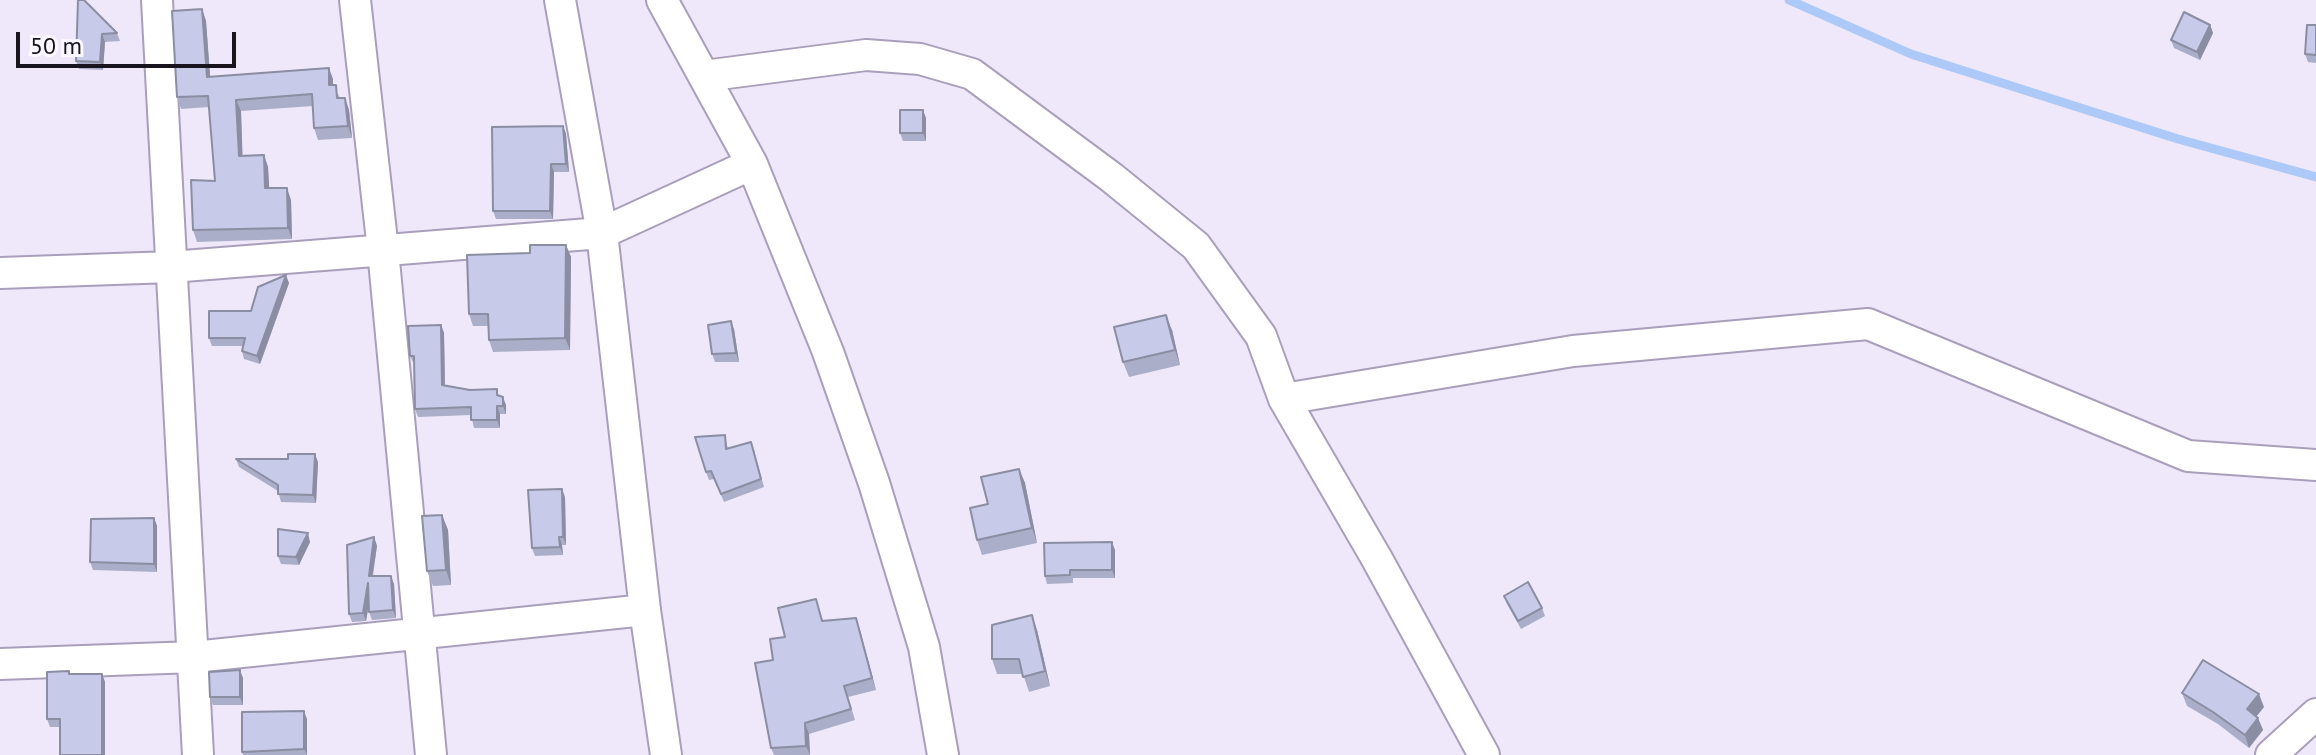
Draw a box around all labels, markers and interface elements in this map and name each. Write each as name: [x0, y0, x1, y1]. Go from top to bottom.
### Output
scale bar: [20, 16, 240, 66]
text: 50 m: [30, 30, 82, 61]

